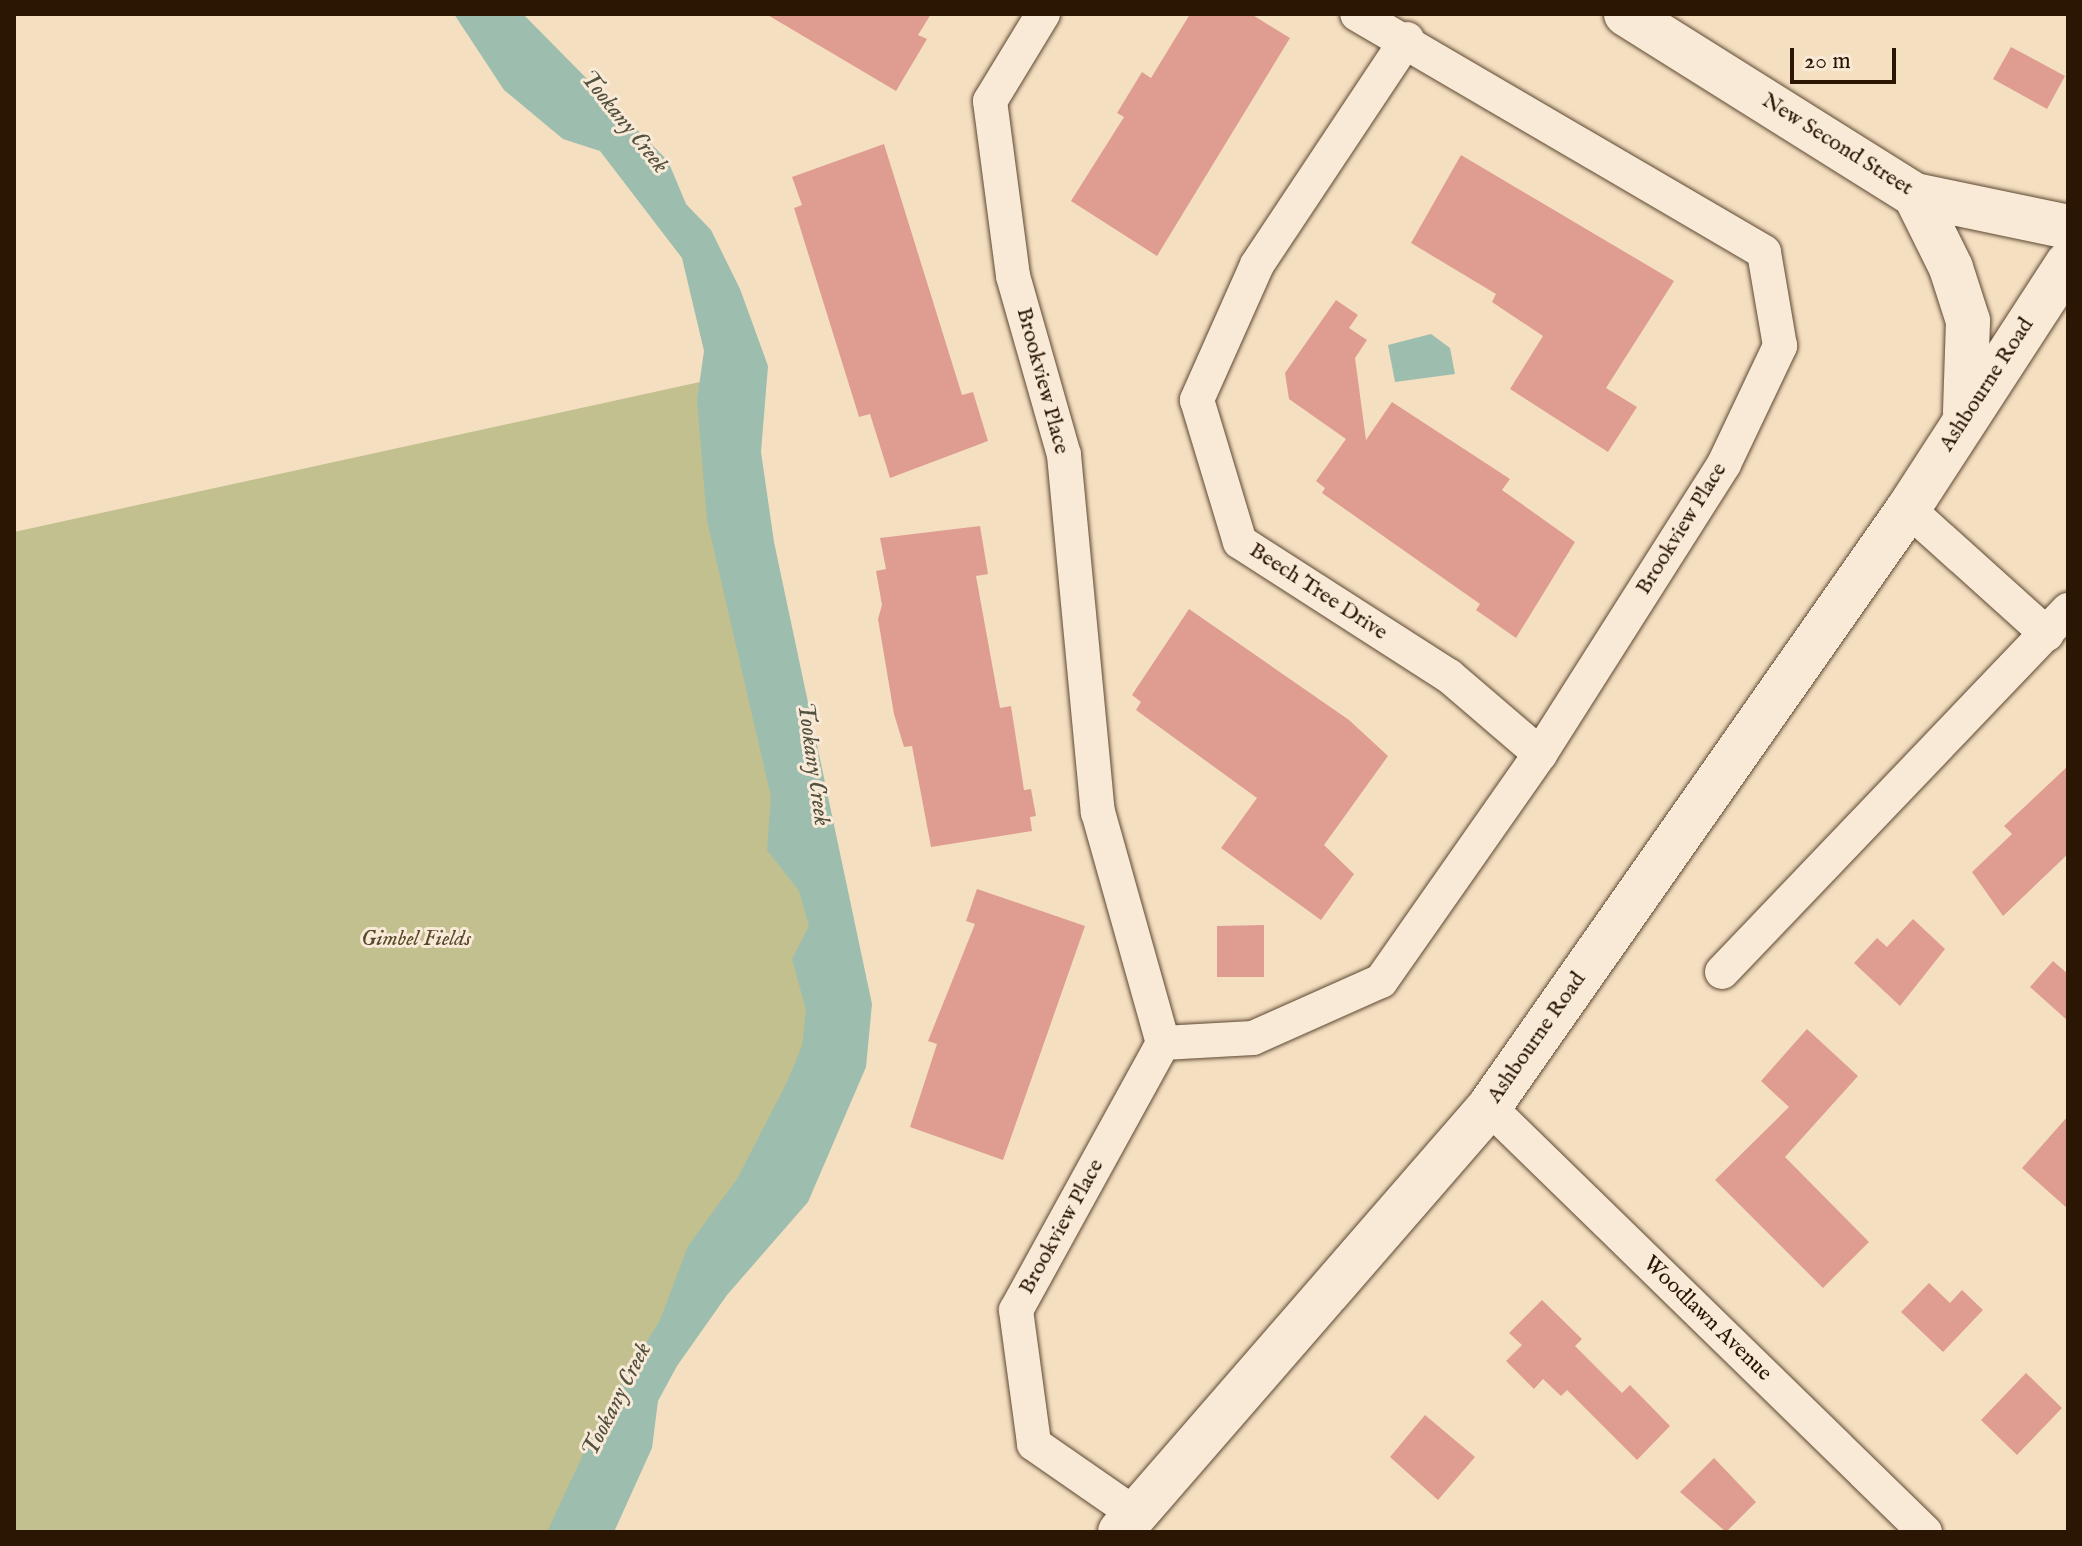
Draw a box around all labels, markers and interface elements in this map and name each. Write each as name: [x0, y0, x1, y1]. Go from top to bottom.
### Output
scale bar: [1794, 32, 1900, 82]
text: 20 m: [1804, 46, 1851, 77]
water label: Tookany Creek: [574, 65, 674, 179]
street label: New Second Street: [1757, 88, 1917, 202]
street label: Brookview Place: [1010, 305, 1074, 457]
street label: Ashbourne Road: [1934, 313, 2040, 457]
street label: Brookview Place: [1631, 458, 1733, 600]
street label: Beech Tree Drive: [1244, 538, 1392, 646]
water label: Tookany Creek: [790, 700, 836, 828]
park label: Gimbel Fields: [361, 927, 471, 953]
street label: Ashbourne Road: [1482, 967, 1592, 1109]
street label: Brookview Place: [1014, 1155, 1110, 1299]
street label: Woodlawn Avenue: [1637, 1251, 1777, 1387]
water label: Tookany Creek: [576, 1338, 658, 1462]

